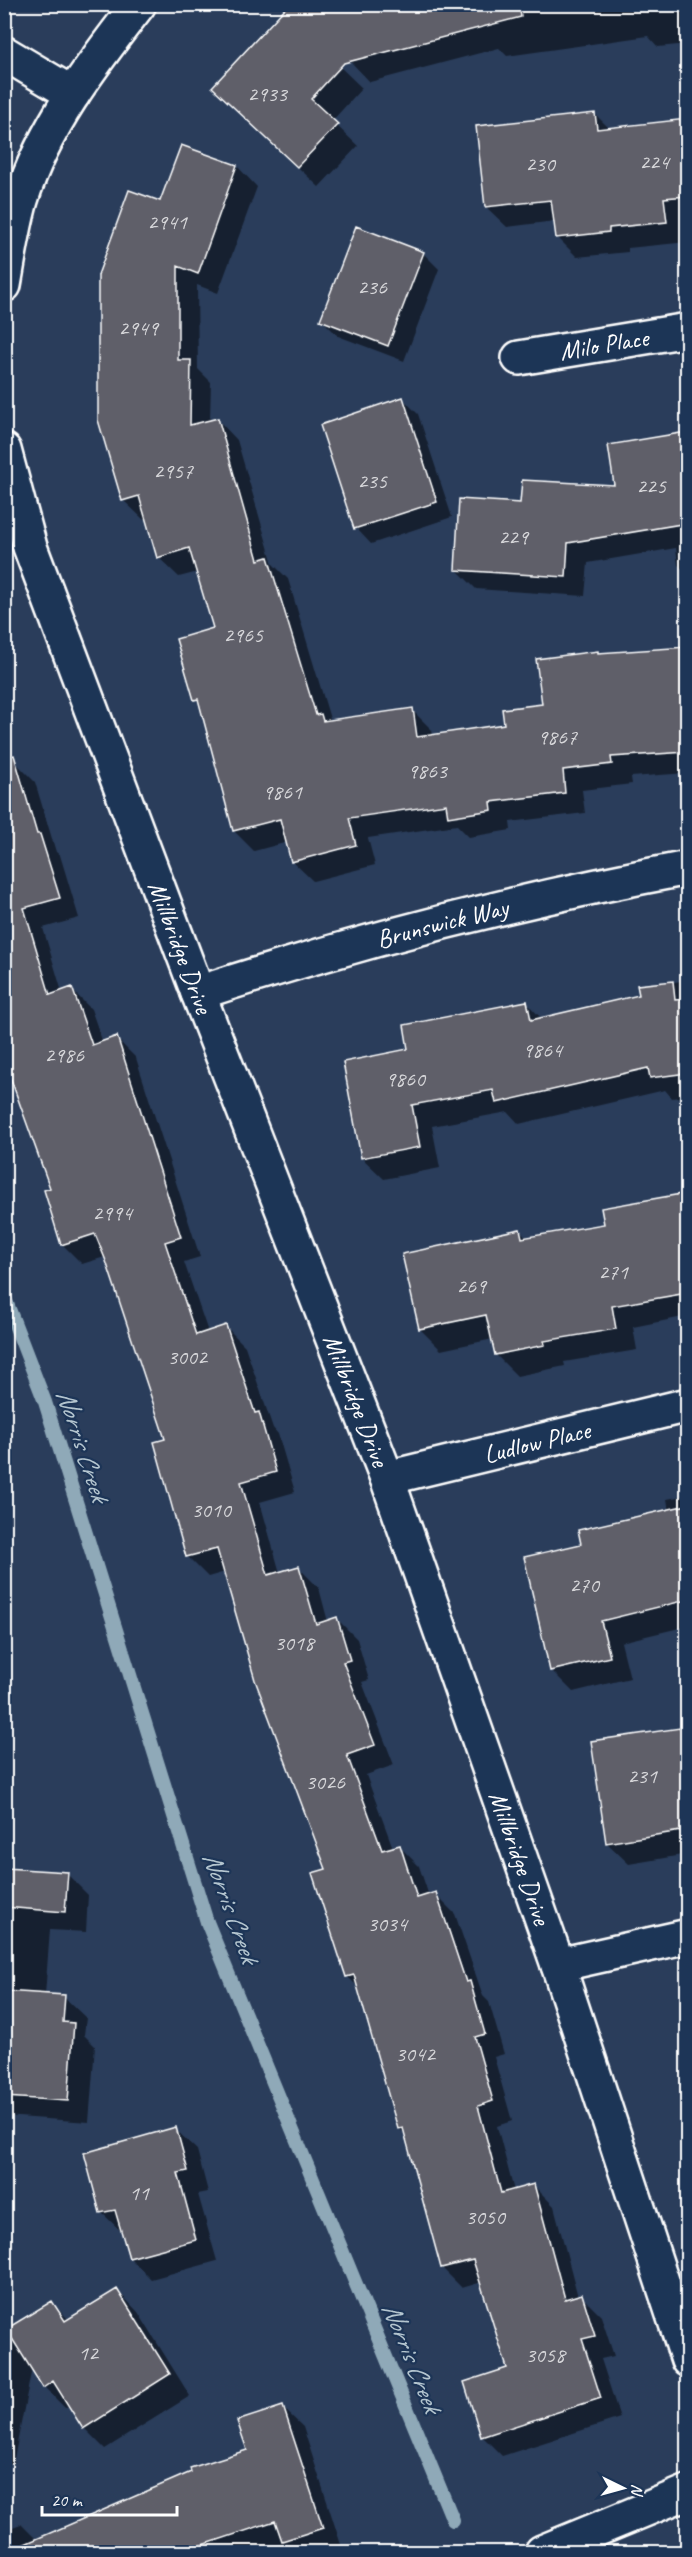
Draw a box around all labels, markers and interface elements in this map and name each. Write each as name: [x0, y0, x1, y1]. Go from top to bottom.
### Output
house number: 2933: [247, 80, 289, 108]
house number: 224: [639, 148, 671, 176]
house number: 230: [525, 150, 557, 178]
house number: 2941: [147, 208, 188, 236]
house number: 236: [357, 273, 388, 301]
house number: 2949: [118, 314, 160, 342]
street label: Milo Place: [557, 320, 653, 368]
house number: 2957: [153, 457, 194, 485]
house number: 235: [357, 467, 388, 495]
house number: 225: [636, 472, 667, 500]
house number: 229: [498, 523, 530, 551]
house number: 2965: [223, 621, 264, 649]
house number: 9867: [537, 723, 578, 751]
house number: 9863: [407, 757, 449, 785]
house number: 9861: [262, 778, 303, 806]
street label: Millbridge Drive: [140, 876, 221, 1020]
street label: Brunswick Way: [373, 890, 513, 956]
house number: 9864: [522, 1036, 564, 1064]
house number: 2986: [44, 1041, 85, 1069]
house number: 9860: [385, 1065, 427, 1093]
house number: 2994: [92, 1199, 134, 1227]
house number: 271: [598, 1258, 629, 1286]
house number: 269: [456, 1272, 488, 1300]
street label: Millbridge Drive: [316, 1330, 397, 1473]
house number: 3002: [167, 1343, 209, 1371]
water label: Norris Creek: [49, 1385, 118, 1509]
street label: Ludlow Place: [480, 1413, 596, 1471]
house number: 3010: [191, 1496, 233, 1524]
house number: 270: [569, 1571, 601, 1599]
house number: 3018: [274, 1629, 316, 1657]
house number: 231: [627, 1762, 658, 1790]
house number: 3026: [305, 1768, 346, 1796]
street label: Millbridge Drive: [481, 1787, 559, 1930]
water label: Norris Creek: [195, 1847, 268, 1971]
house number: 3034: [367, 1910, 409, 1938]
house number: 3042: [395, 2040, 437, 2068]
house number: 11: [129, 2179, 150, 2207]
house number: 3050: [465, 2203, 507, 2231]
water label: Norris Creek: [375, 2297, 451, 2421]
house number: 12: [78, 2339, 100, 2367]
house number: 3058: [525, 2341, 567, 2369]
north arrow: [593, 2458, 653, 2518]
scale bar: [42, 2479, 177, 2517]
text: N: [626, 2483, 647, 2498]
text: 20 m: [51, 2489, 84, 2511]

